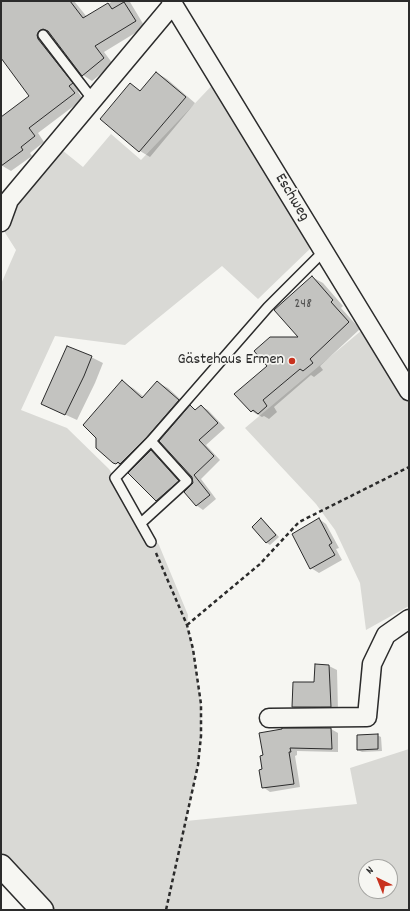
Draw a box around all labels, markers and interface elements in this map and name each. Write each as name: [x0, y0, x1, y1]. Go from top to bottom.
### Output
street label: Eschweg: [269, 171, 313, 225]
house number: 248: [294, 297, 312, 313]
place label: Gästehaus Ermen: [178, 351, 284, 371]
marker: Gästehaus Ermen: [287, 356, 297, 366]
north arrow: [358, 859, 398, 899]
text: N: [363, 863, 378, 879]

